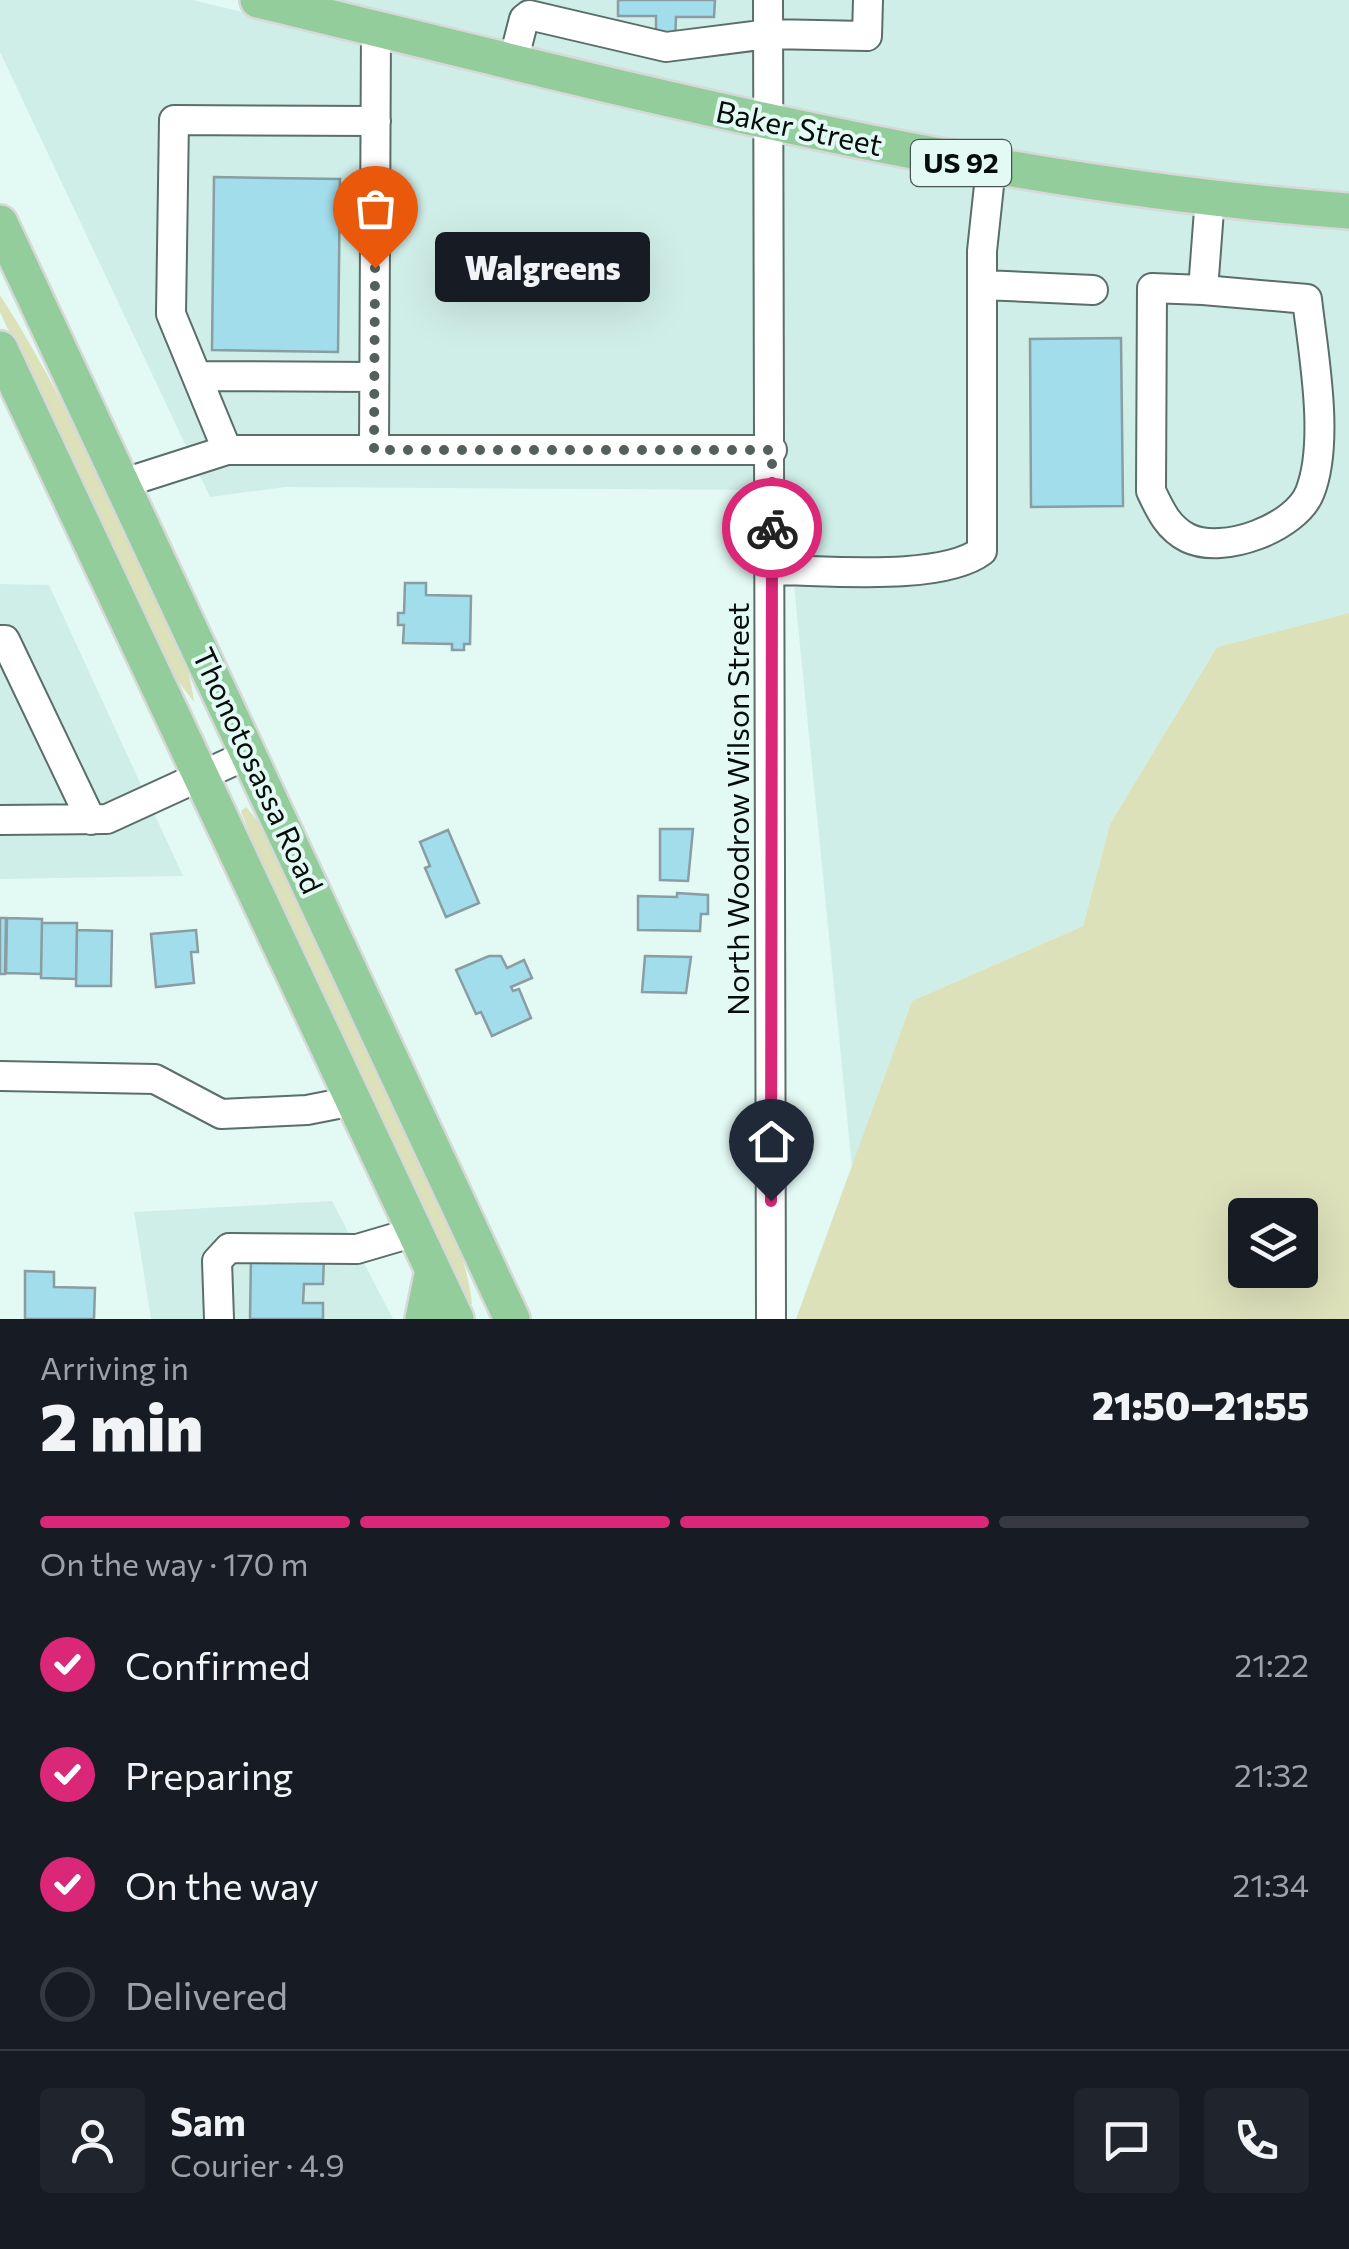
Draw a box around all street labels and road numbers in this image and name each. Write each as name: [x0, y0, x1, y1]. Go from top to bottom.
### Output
street label: Baker Street: [713, 91, 886, 162]
road number: US 92: [911, 140, 1011, 186]
street label: North Woodrow Wilson Street: [718, 602, 755, 1016]
street label: Thonotosassa Road: [186, 641, 332, 899]

